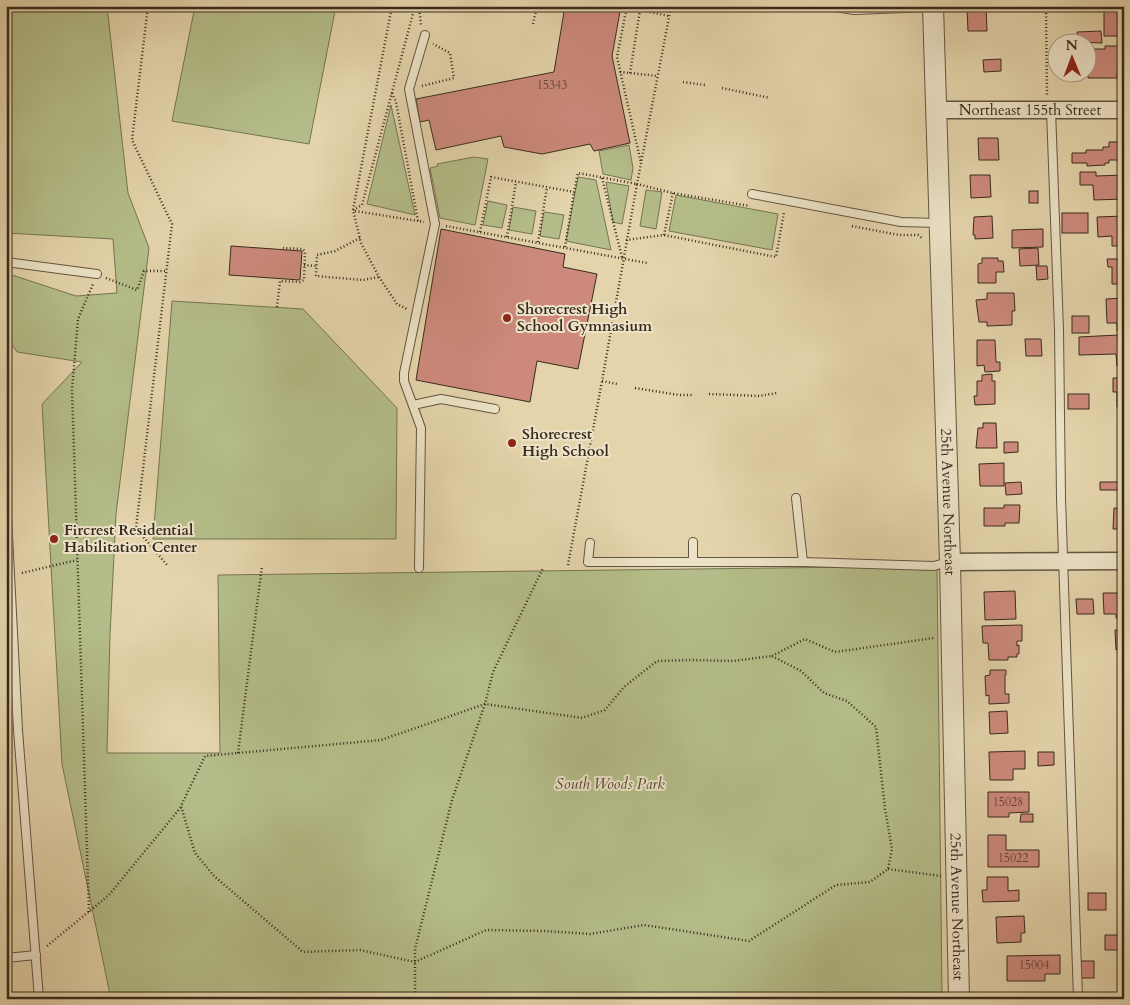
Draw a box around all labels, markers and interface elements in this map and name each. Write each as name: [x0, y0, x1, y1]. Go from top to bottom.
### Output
north arrow: [1048, 32, 1098, 82]
text: N: [1066, 36, 1078, 55]
house number: 15343: [537, 77, 567, 93]
street label: Northeast 155th Street: [959, 100, 1102, 120]
place label: Shorecrest High School Gymnasium: [517, 299, 652, 336]
marker: Shorecrest High School Gymnasium: [501, 312, 513, 324]
place label: Shorecrest High School: [522, 424, 609, 461]
street label: 25th Avenue Northeast: [936, 428, 960, 576]
marker: Shorecrest High School: [506, 437, 518, 449]
place label: Fircrest Residential Habilitation Center: [64, 520, 198, 557]
marker: Fircrest Residential Habilitation Center: [48, 533, 60, 545]
park label: South Woods Park: [555, 774, 665, 794]
house number: 15028: [993, 794, 1023, 810]
street label: 25th Avenue Northeast: [946, 833, 969, 981]
house number: 15022: [998, 850, 1028, 866]
house number: 15004: [1019, 957, 1049, 973]

